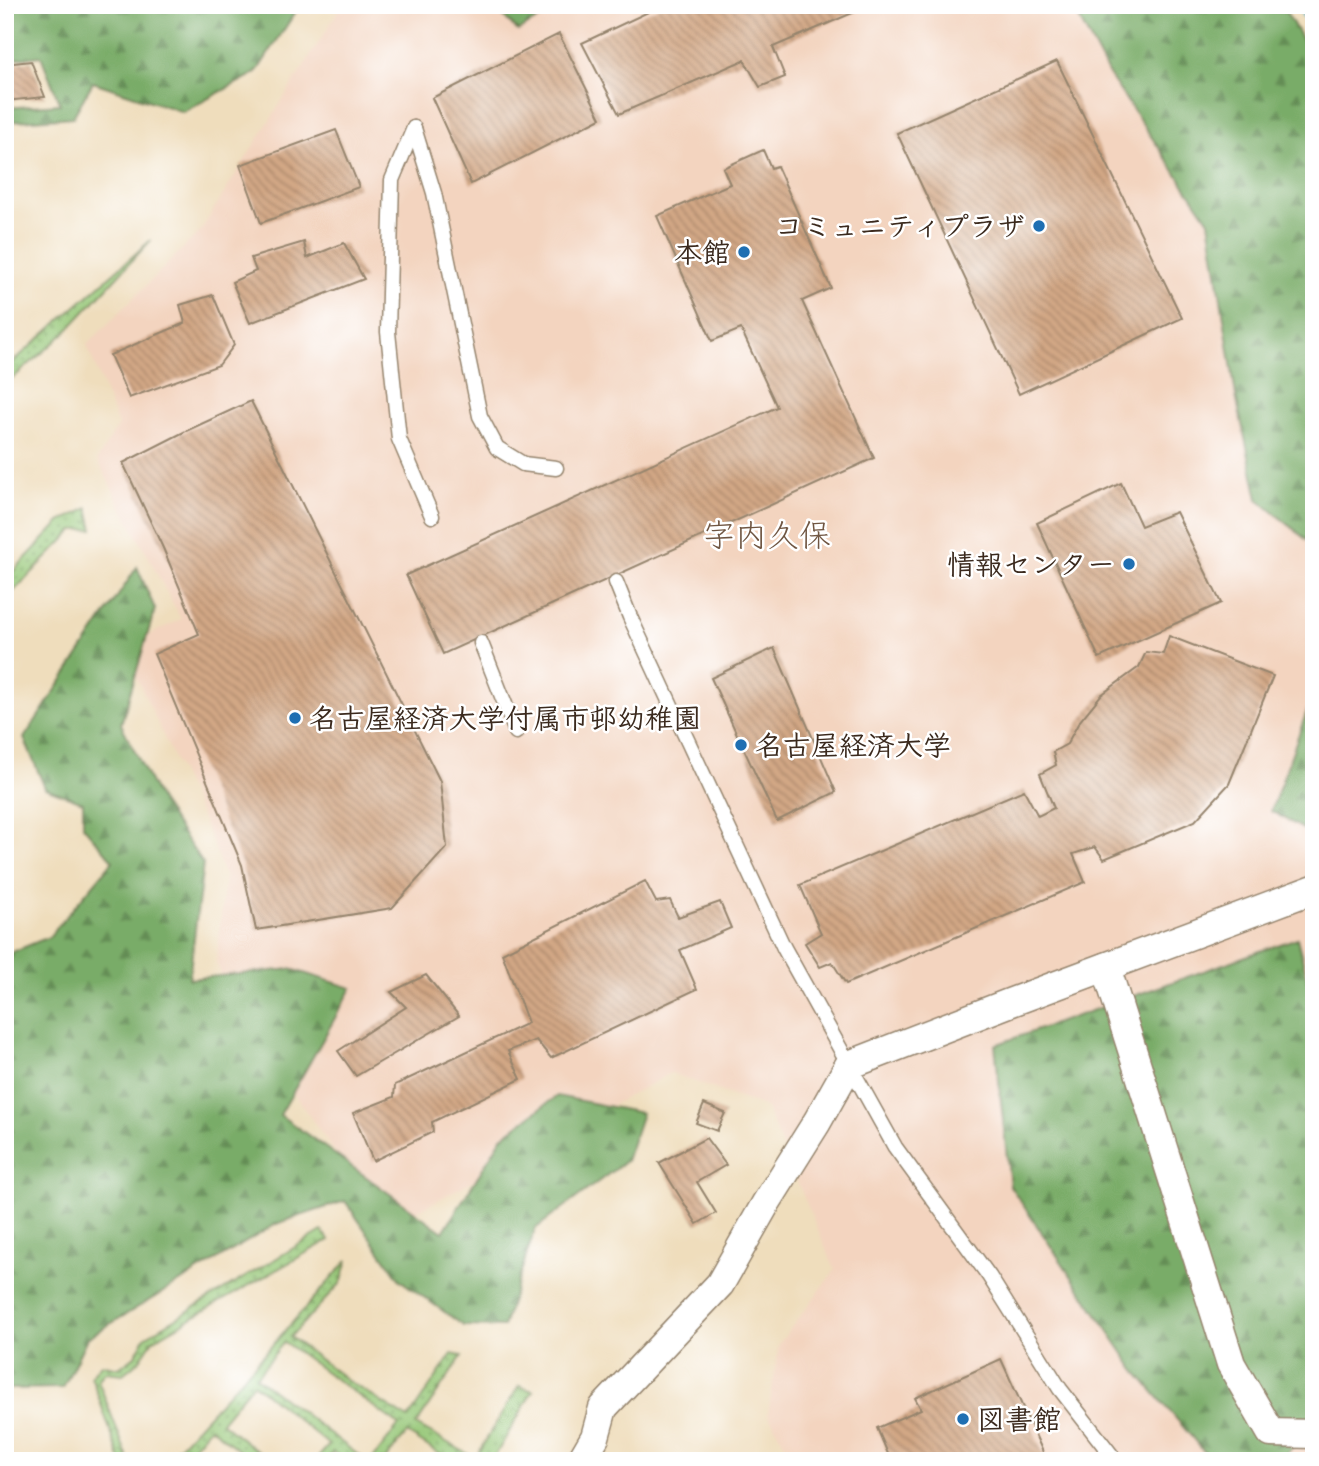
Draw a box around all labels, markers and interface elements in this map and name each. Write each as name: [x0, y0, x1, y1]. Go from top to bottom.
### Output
place label: コミュニティプラザ: [775, 209, 1025, 244]
marker: コミュニティプラザ: [1031, 218, 1047, 234]
place label: 本館: [674, 235, 730, 270]
marker: 本館: [736, 244, 752, 260]
district label: 字内久保: [703, 515, 831, 556]
place label: 情報センター: [947, 547, 1115, 582]
marker: 情報センター: [1121, 556, 1137, 572]
place label: 名古屋経済大学付属市邨幼稚園: [309, 701, 701, 736]
marker: 名古屋経済大学付属市邨幼稚園: [287, 710, 303, 726]
place label: 名古屋経済大学: [755, 728, 951, 763]
marker: 名古屋経済大学: [733, 737, 749, 753]
place label: 図書館: [977, 1402, 1061, 1437]
marker: 図書館: [955, 1411, 971, 1427]

